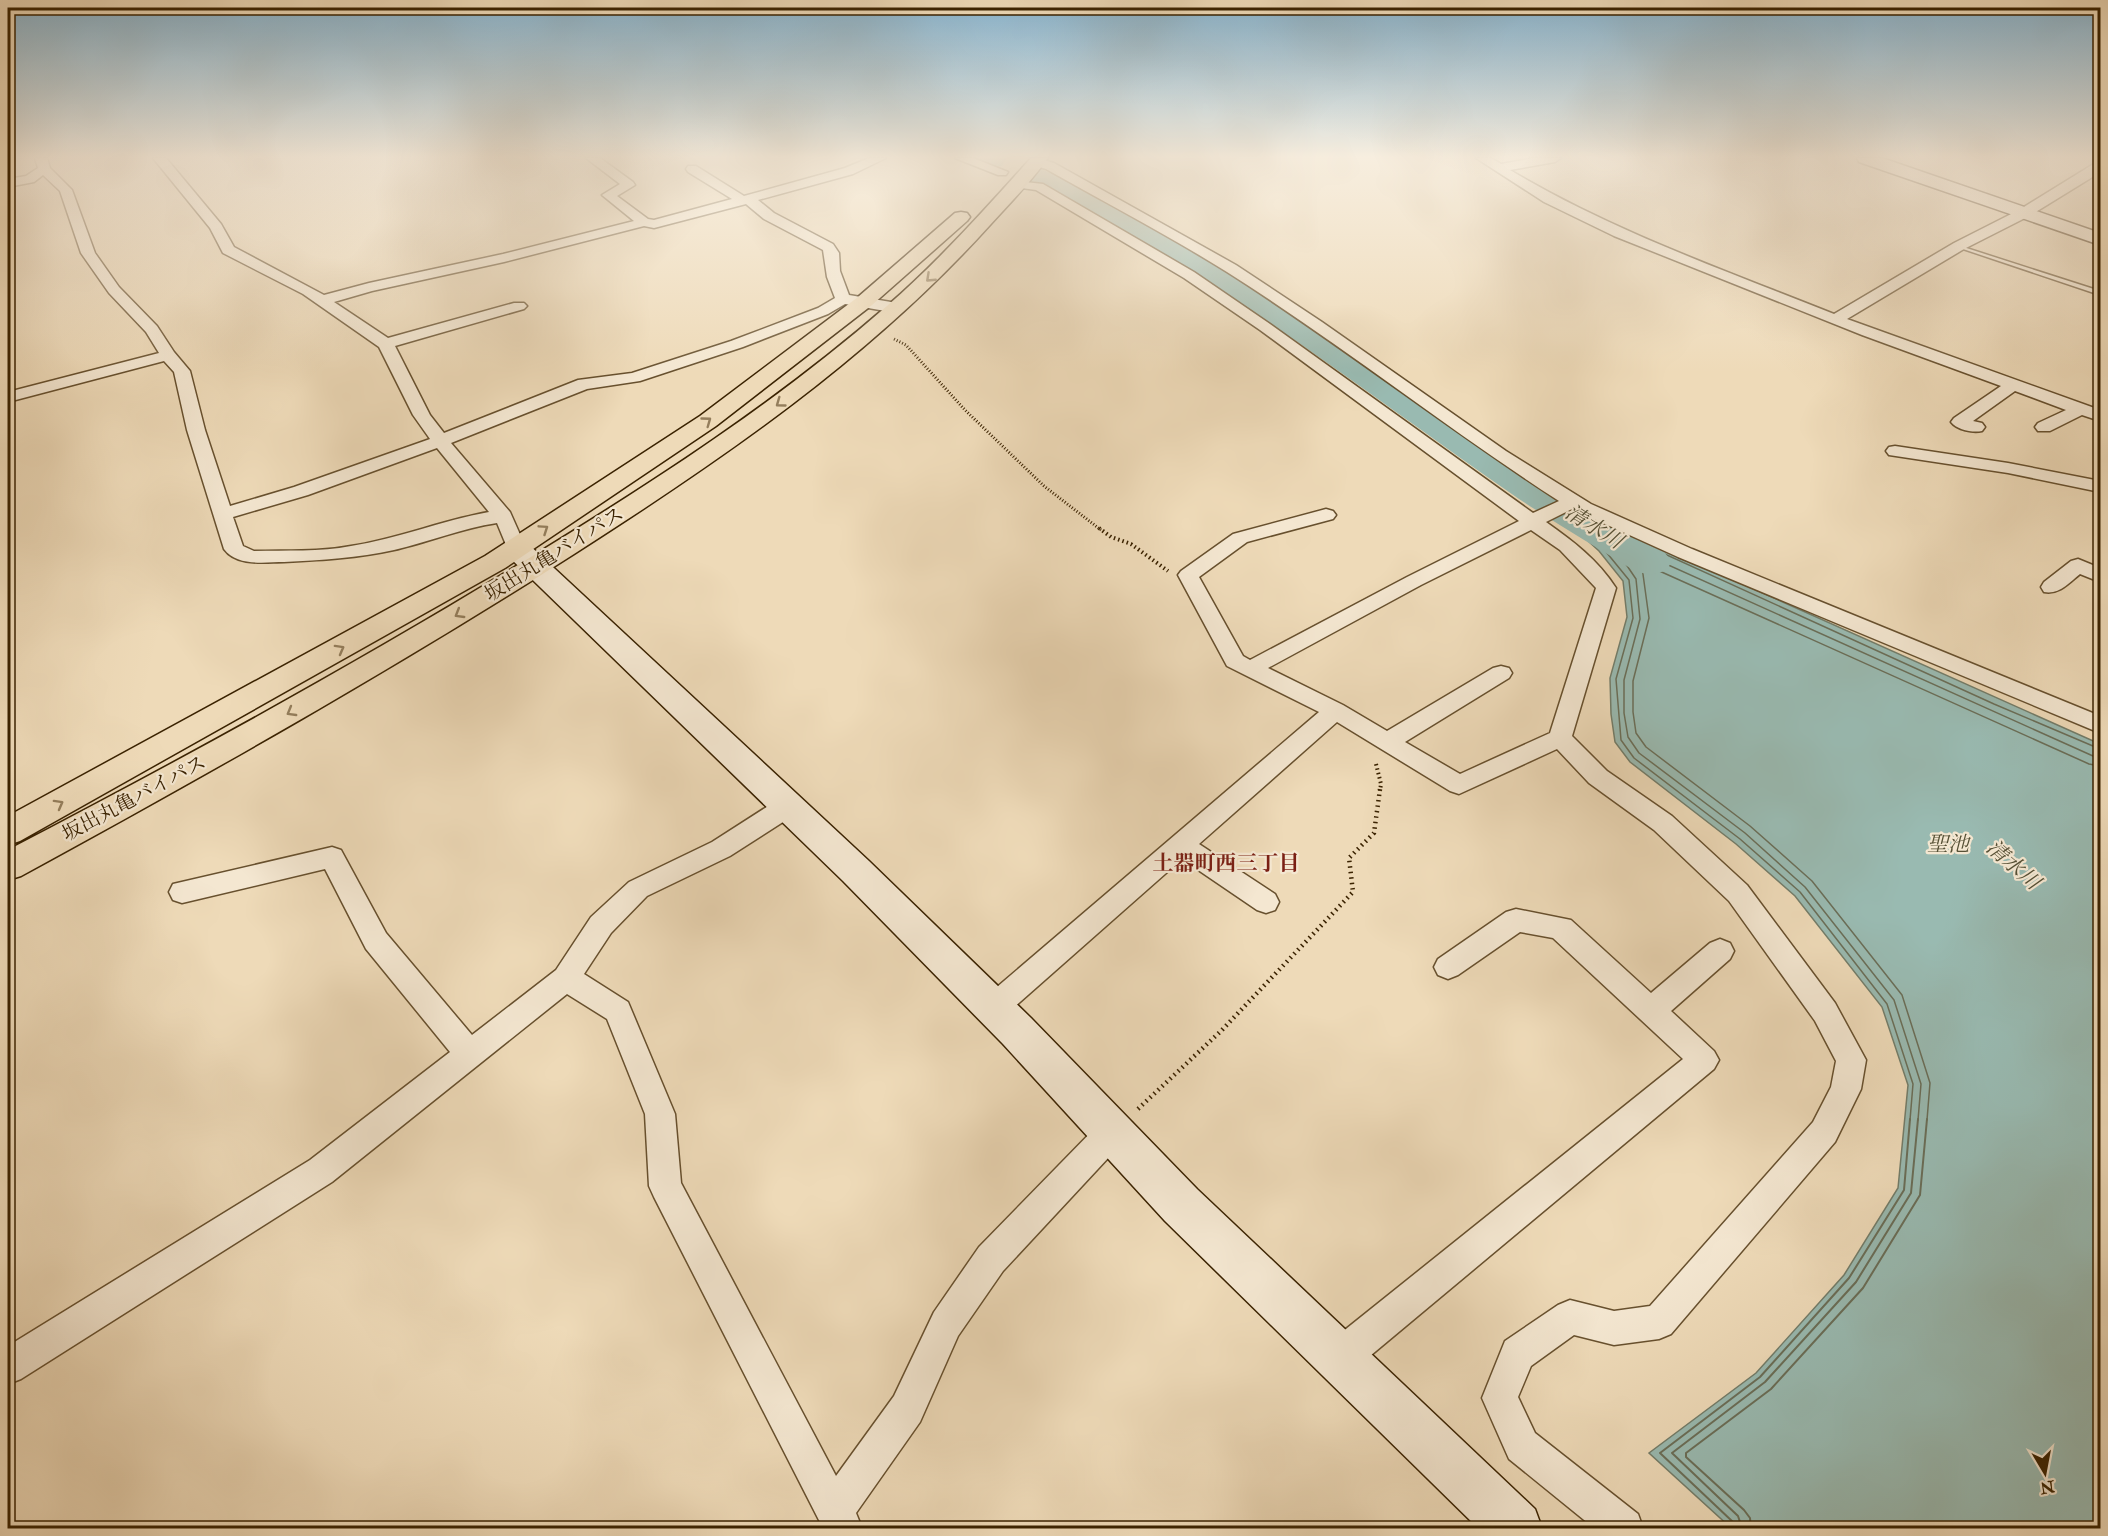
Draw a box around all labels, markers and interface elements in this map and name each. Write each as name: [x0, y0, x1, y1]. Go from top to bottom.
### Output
one-way arrow: [926, 271, 936, 282]
one-way arrow: [775, 395, 786, 406]
one-way arrow: [700, 418, 711, 429]
water label: 清水川: [1560, 499, 1630, 556]
street label: 坂出丸亀バイパス: [480, 501, 628, 607]
one-way arrow: [537, 525, 548, 536]
one-way arrow: [455, 606, 465, 618]
one-way arrow: [334, 645, 344, 656]
one-way arrow: [287, 705, 297, 716]
street label: 坂出丸亀バイパス: [58, 749, 210, 847]
one-way arrow: [53, 800, 63, 811]
water label: 聖池: [1927, 831, 1971, 858]
water label: 清水川: [1980, 834, 2047, 897]
district label: 土器町西三丁目: [1153, 850, 1300, 877]
north arrow: [2015, 1443, 2075, 1503]
text: N: [2038, 1476, 2057, 1498]

